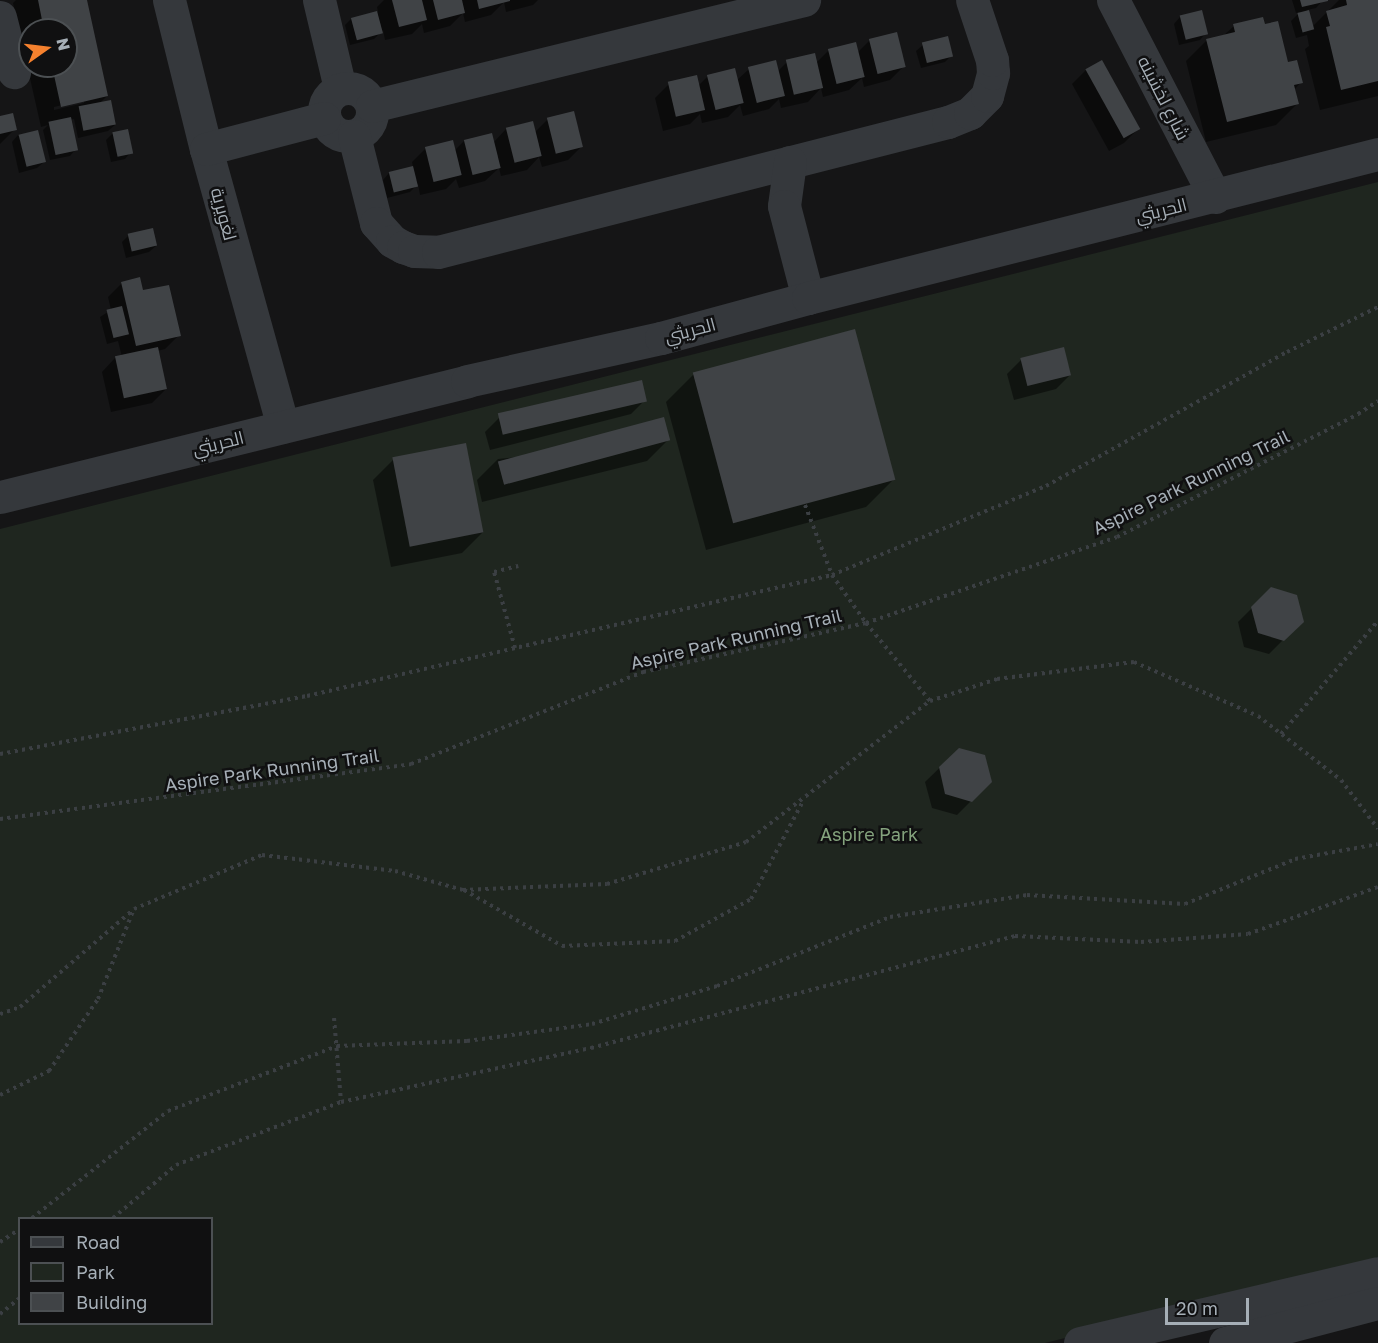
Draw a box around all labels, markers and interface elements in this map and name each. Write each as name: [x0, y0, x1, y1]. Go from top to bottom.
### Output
north arrow: [18, 18, 78, 78]
text: N: [52, 36, 75, 52]
street label: شارع لخشينه: [1134, 52, 1194, 144]
street label: لغويرية: [207, 185, 241, 243]
street label: الحريثي: [1133, 193, 1189, 227]
street label: الحريثي: [662, 313, 718, 347]
street label: Aspire Park Running Trail: [1089, 425, 1293, 539]
street label: الحريثي: [190, 426, 246, 460]
street label: Aspire Park Running Trail: [628, 604, 844, 674]
street label: Aspire Park Running Trail: [163, 744, 381, 796]
park label: Aspire Park: [820, 823, 918, 845]
legend: [18, 1217, 213, 1325]
text: Road: [76, 1231, 120, 1253]
text: Park: [76, 1261, 115, 1283]
scale bar: [1168, 1286, 1252, 1324]
text: Building: [76, 1291, 147, 1313]
text: 20 m: [1176, 1297, 1218, 1319]

